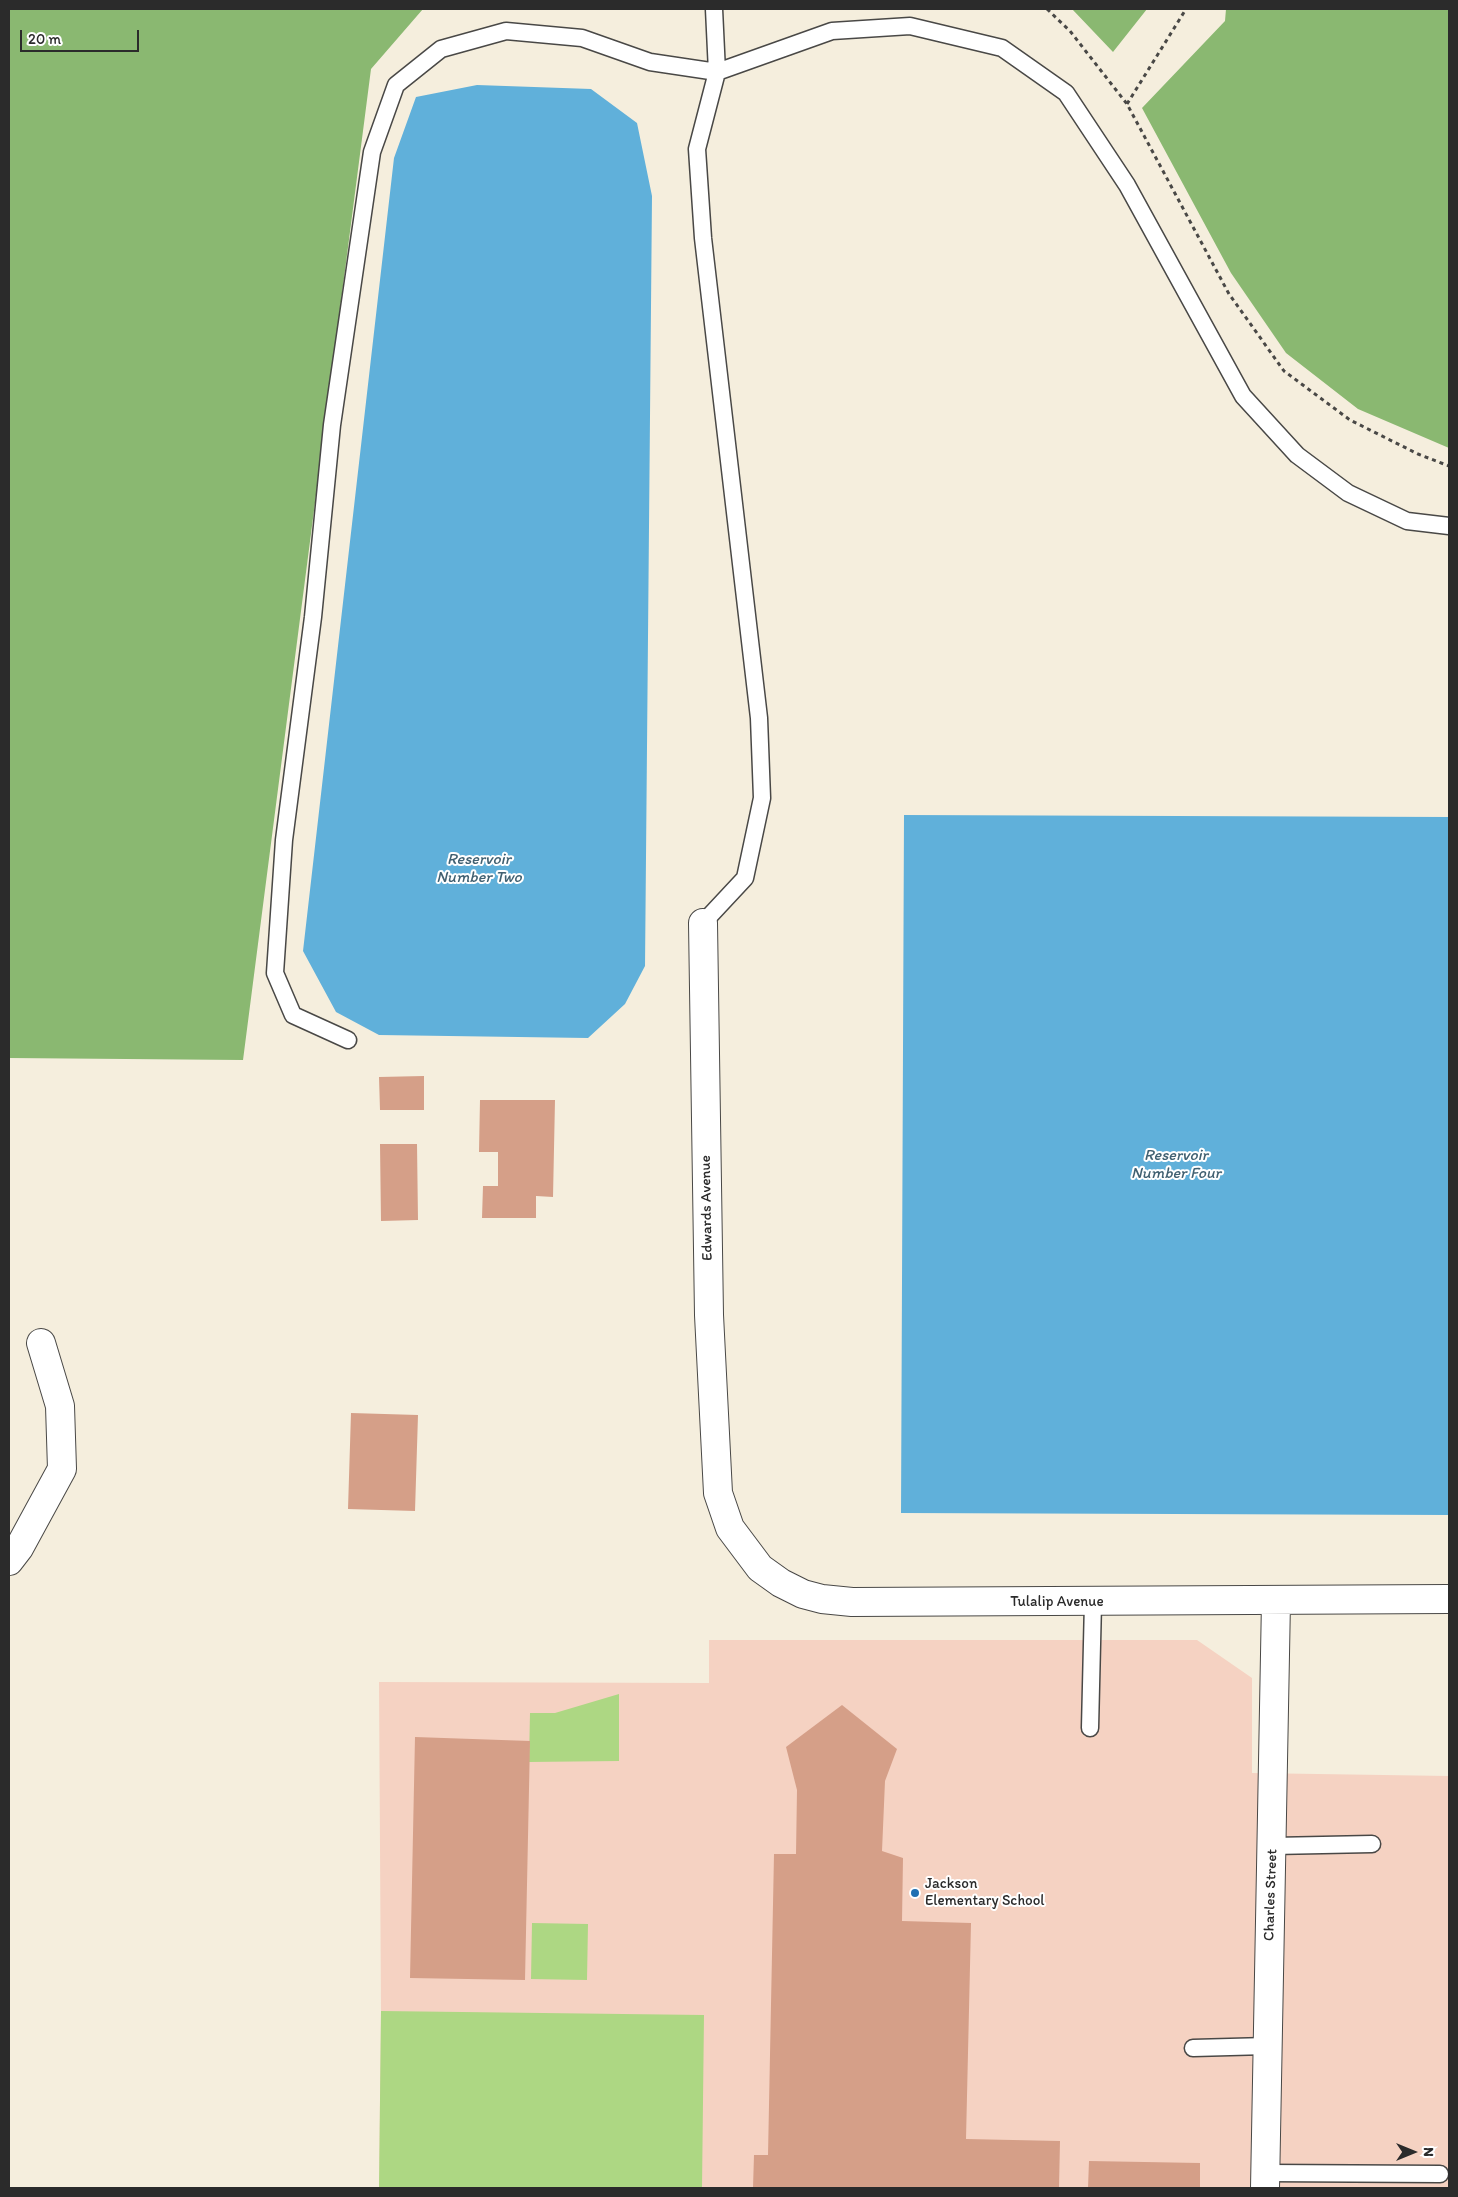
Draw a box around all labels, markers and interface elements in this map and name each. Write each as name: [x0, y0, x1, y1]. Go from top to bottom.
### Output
scale bar: [22, 20, 141, 52]
text: 20 m: [28, 30, 61, 48]
water label: Reservoir Number Two: [436, 850, 522, 888]
water label: Reservoir Number Four: [1131, 1146, 1221, 1184]
street label: Edwards Avenue: [697, 1155, 717, 1261]
street label: Tulalip Avenue: [1010, 1593, 1104, 1611]
street label: Charles Street: [1260, 1849, 1282, 1941]
place label: Jackson Elementary School: [925, 1875, 1045, 1910]
marker: Jackson Elementary School: [909, 1887, 921, 1899]
north arrow: [1388, 2127, 1438, 2177]
text: N: [1420, 2147, 1437, 2157]

